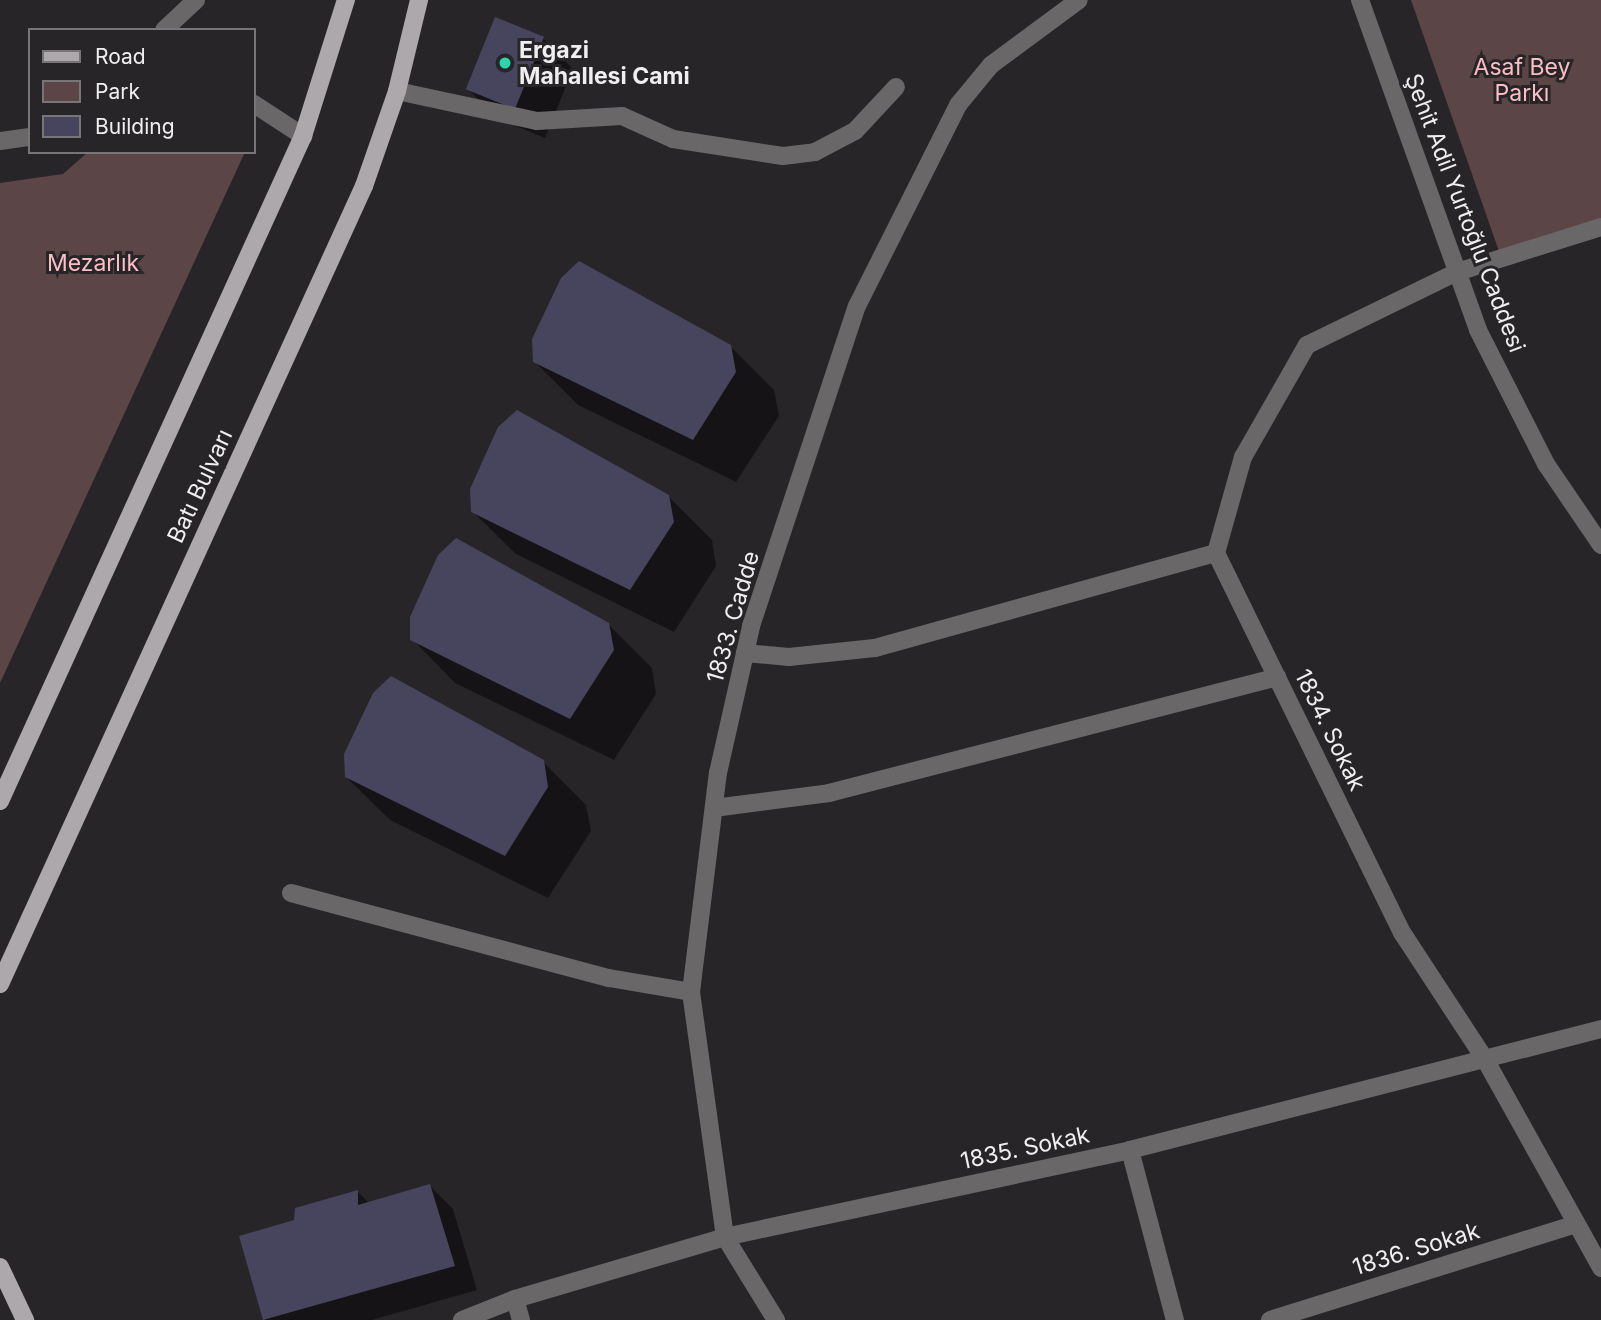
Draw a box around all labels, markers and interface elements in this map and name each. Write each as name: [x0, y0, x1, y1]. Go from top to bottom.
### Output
legend: [28, 28, 256, 154]
place label: Ergazi Mahallesi Cami: [519, 36, 690, 90]
text: Road: [95, 44, 146, 69]
park label: Asaf Bey Parkı: [1474, 53, 1570, 107]
marker: Ergazi Mahallesi Cami: [497, 55, 513, 71]
street label: Şehit Adil Yurtoğlu Caddesi: [1399, 70, 1531, 356]
text: Park: [95, 79, 140, 104]
text: Building: [95, 114, 175, 139]
park label: Mezarlık: [47, 249, 139, 277]
street label: Batı Bulvarı: [162, 425, 238, 547]
street label: 1833. Cadde: [701, 548, 765, 686]
street label: 1834. Sokak: [1289, 665, 1371, 795]
street label: 1835. Sokak: [958, 1121, 1092, 1175]
street label: 1836. Sokak: [1349, 1217, 1483, 1281]

